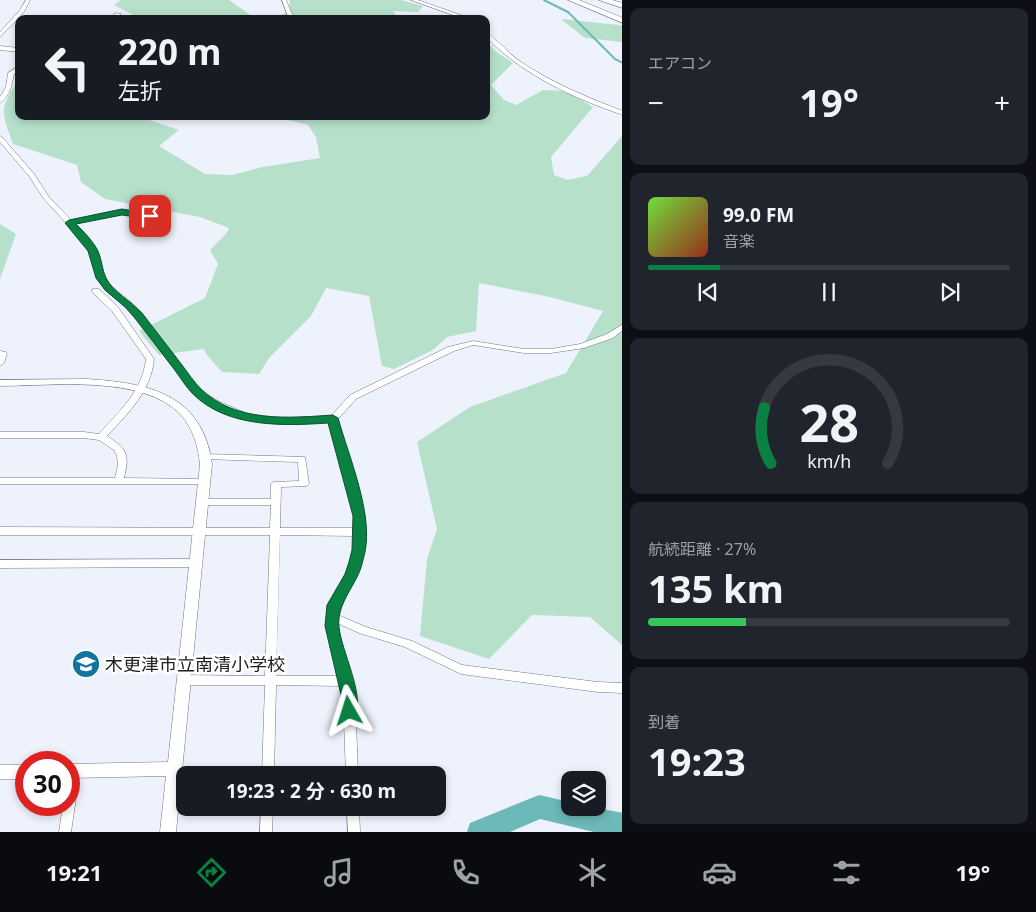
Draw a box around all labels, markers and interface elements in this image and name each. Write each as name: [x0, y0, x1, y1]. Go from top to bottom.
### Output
text: 220 m: [118, 28, 221, 75]
icon: left: [35, 35, 100, 100]
text: エアコン: [648, 52, 712, 74]
text: 左折: [118, 75, 162, 105]
text: 19°: [799, 76, 859, 128]
text: −: [648, 83, 664, 121]
text: +: [994, 83, 1010, 121]
pin: [129, 195, 171, 237]
icon: arrive: [136, 202, 164, 230]
text: 99.0 FM: [723, 202, 794, 228]
text: 音楽: [723, 230, 755, 252]
icon: previous: [694, 278, 722, 306]
icon: pause: [815, 278, 843, 306]
icon: next: [936, 278, 964, 306]
text: 28: [799, 386, 859, 457]
text: km/h: [807, 449, 851, 473]
text: 航続距離 · 27%: [648, 538, 756, 560]
text: 135 km: [648, 562, 784, 614]
school or university icon: 木更津市立南清小学校: [71, 649, 101, 679]
place label: 木更津市立南清小学校: [105, 652, 285, 676]
position arrow: [322, 684, 374, 736]
text: 到着: [648, 711, 680, 733]
text: 19:23: [648, 735, 746, 787]
speed limit sign: 30: [15, 751, 80, 816]
map controls: [561, 771, 606, 816]
button: layers: [561, 771, 606, 816]
text: 19:23 · 2 分 · 630 m: [226, 778, 396, 804]
icon: directions: [194, 855, 229, 890]
icon: music: [321, 855, 356, 890]
icon: phone: [448, 855, 483, 890]
icon: climate: [575, 855, 610, 890]
icon: car: [702, 855, 737, 890]
icon: filters: [829, 855, 864, 890]
text: 19:21: [46, 857, 102, 887]
text: 19°: [955, 857, 990, 887]

